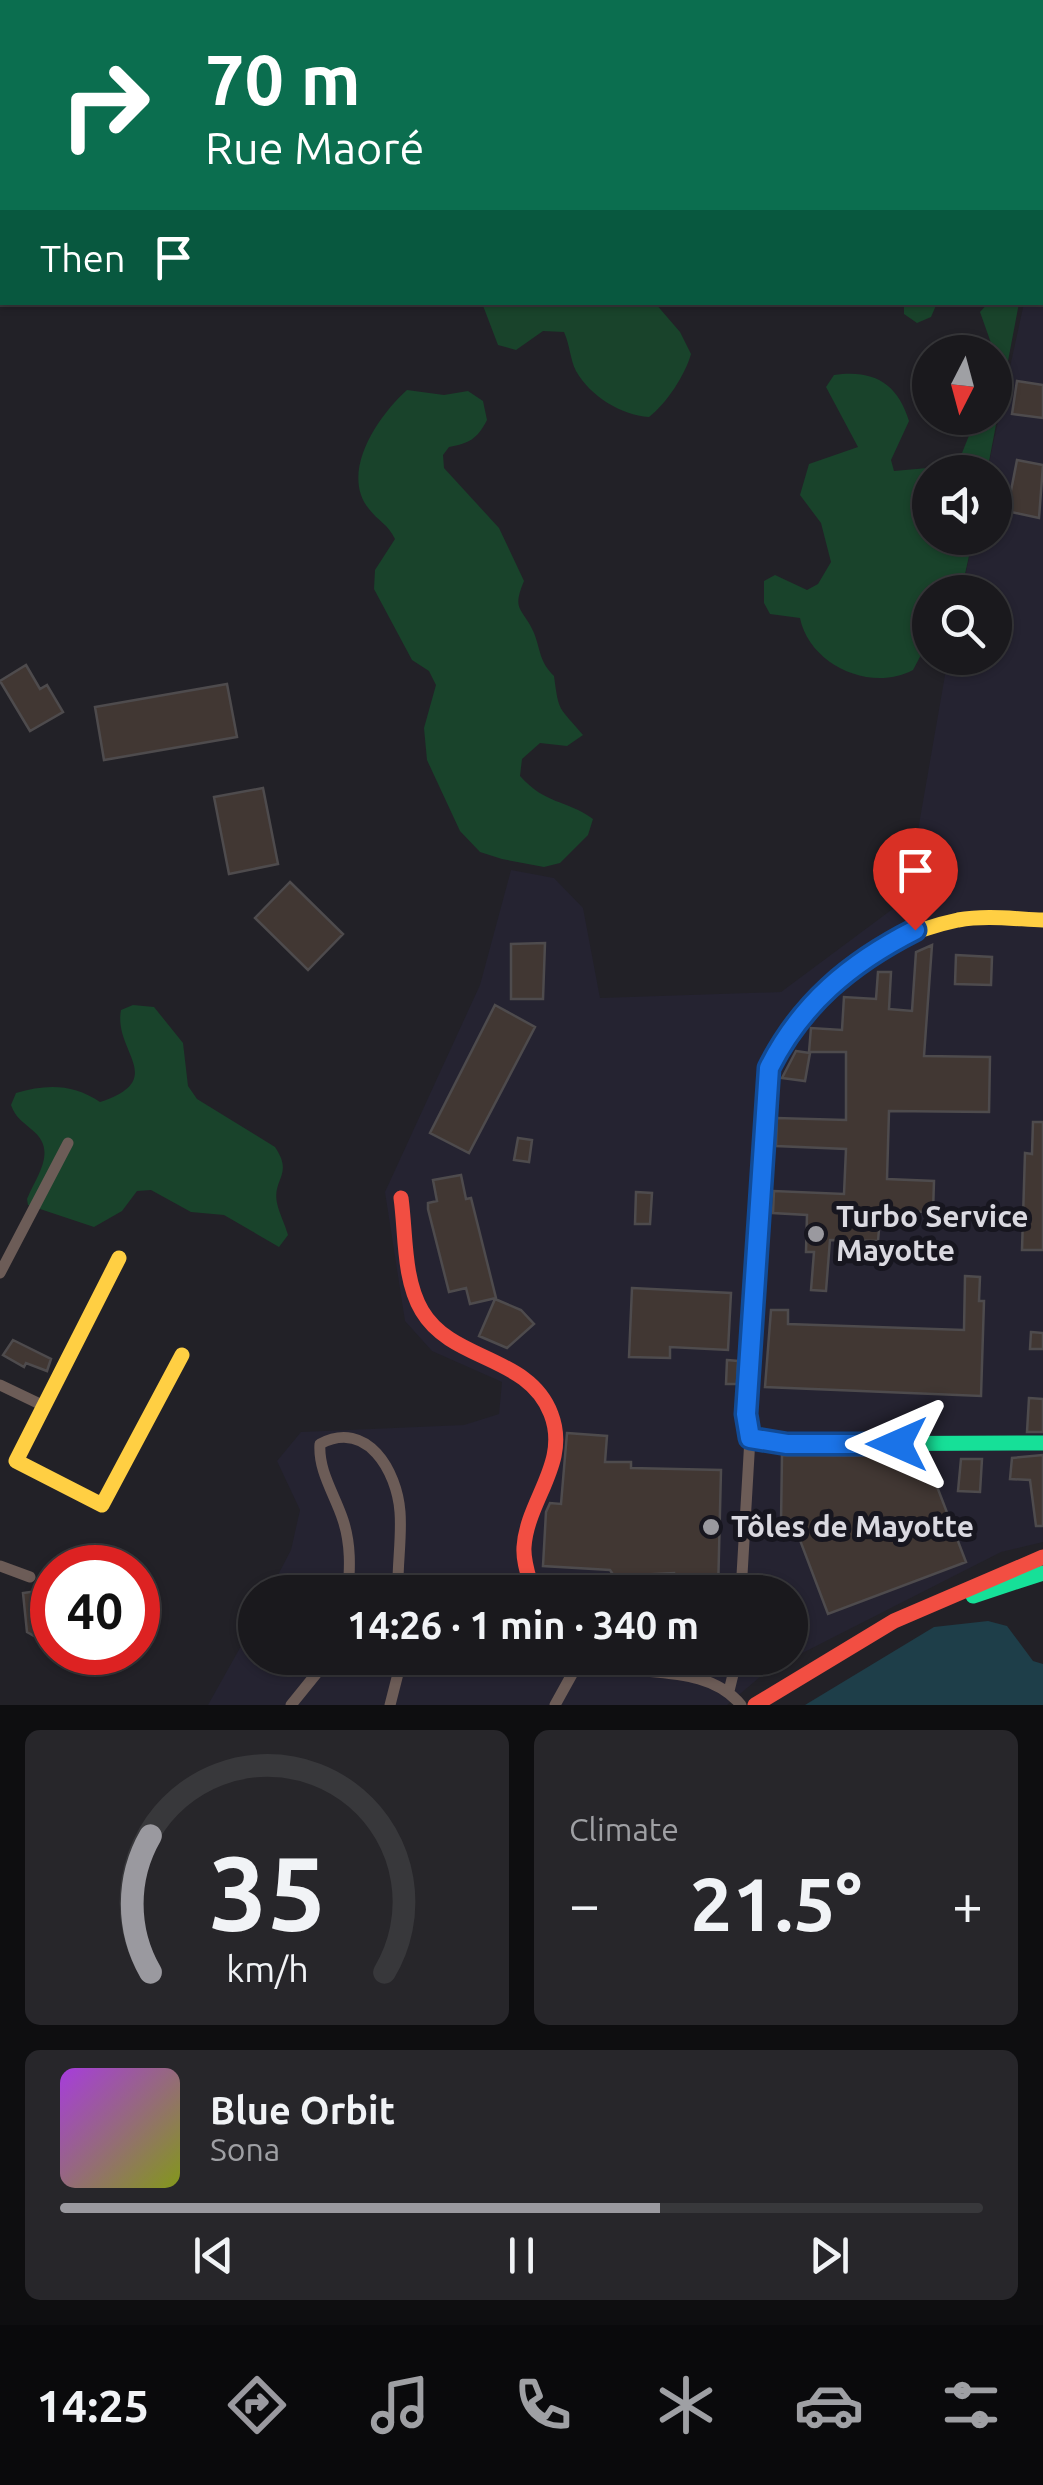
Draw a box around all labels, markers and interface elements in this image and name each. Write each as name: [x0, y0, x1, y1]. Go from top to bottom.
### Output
icon: right: [40, 40, 170, 170]
text: 70 m: [205, 40, 361, 118]
text: Rue Maoré: [205, 122, 424, 173]
icon: arrive: [146, 230, 201, 285]
text: Then: [40, 237, 126, 279]
north arrow: [912, 335, 1012, 435]
map controls: [912, 335, 1012, 675]
button: sound: [912, 455, 1012, 555]
button: search: [912, 575, 1012, 675]
pin: [873, 828, 958, 931]
icon: arrive: [888, 843, 943, 898]
place label: Turbo Service Mayotte: [836, 1199, 1029, 1267]
marker: Turbo Service Mayotte: [805, 1223, 827, 1245]
position arrow: [845, 1392, 949, 1496]
place label: Tôles de Mayotte: [731, 1509, 974, 1543]
marker: Tôles de Mayotte: [700, 1516, 722, 1538]
speed limit sign: 40: [30, 1545, 160, 1675]
text: 14:26 · 1 min · 340 m: [347, 1604, 699, 1646]
text: Climate: [569, 1811, 679, 1847]
text: 35: [208, 1833, 326, 1950]
text: 21.5°: [690, 1861, 862, 1945]
text: −: [569, 1873, 600, 1934]
text: +: [952, 1873, 983, 1934]
text: km/h: [226, 1949, 308, 1989]
text: Blue Orbit: [210, 2089, 395, 2131]
text: Sona: [210, 2131, 280, 2167]
icon: previous: [186, 2228, 241, 2283]
icon: pause: [494, 2228, 549, 2283]
icon: next: [802, 2228, 857, 2283]
icon: directions: [222, 2370, 292, 2440]
icon: music: [365, 2370, 435, 2440]
icon: phone: [508, 2370, 578, 2440]
icon: climate: [651, 2370, 721, 2440]
icon: car: [794, 2370, 864, 2440]
icon: filters: [936, 2370, 1006, 2440]
text: 14:25: [36, 2380, 149, 2431]

